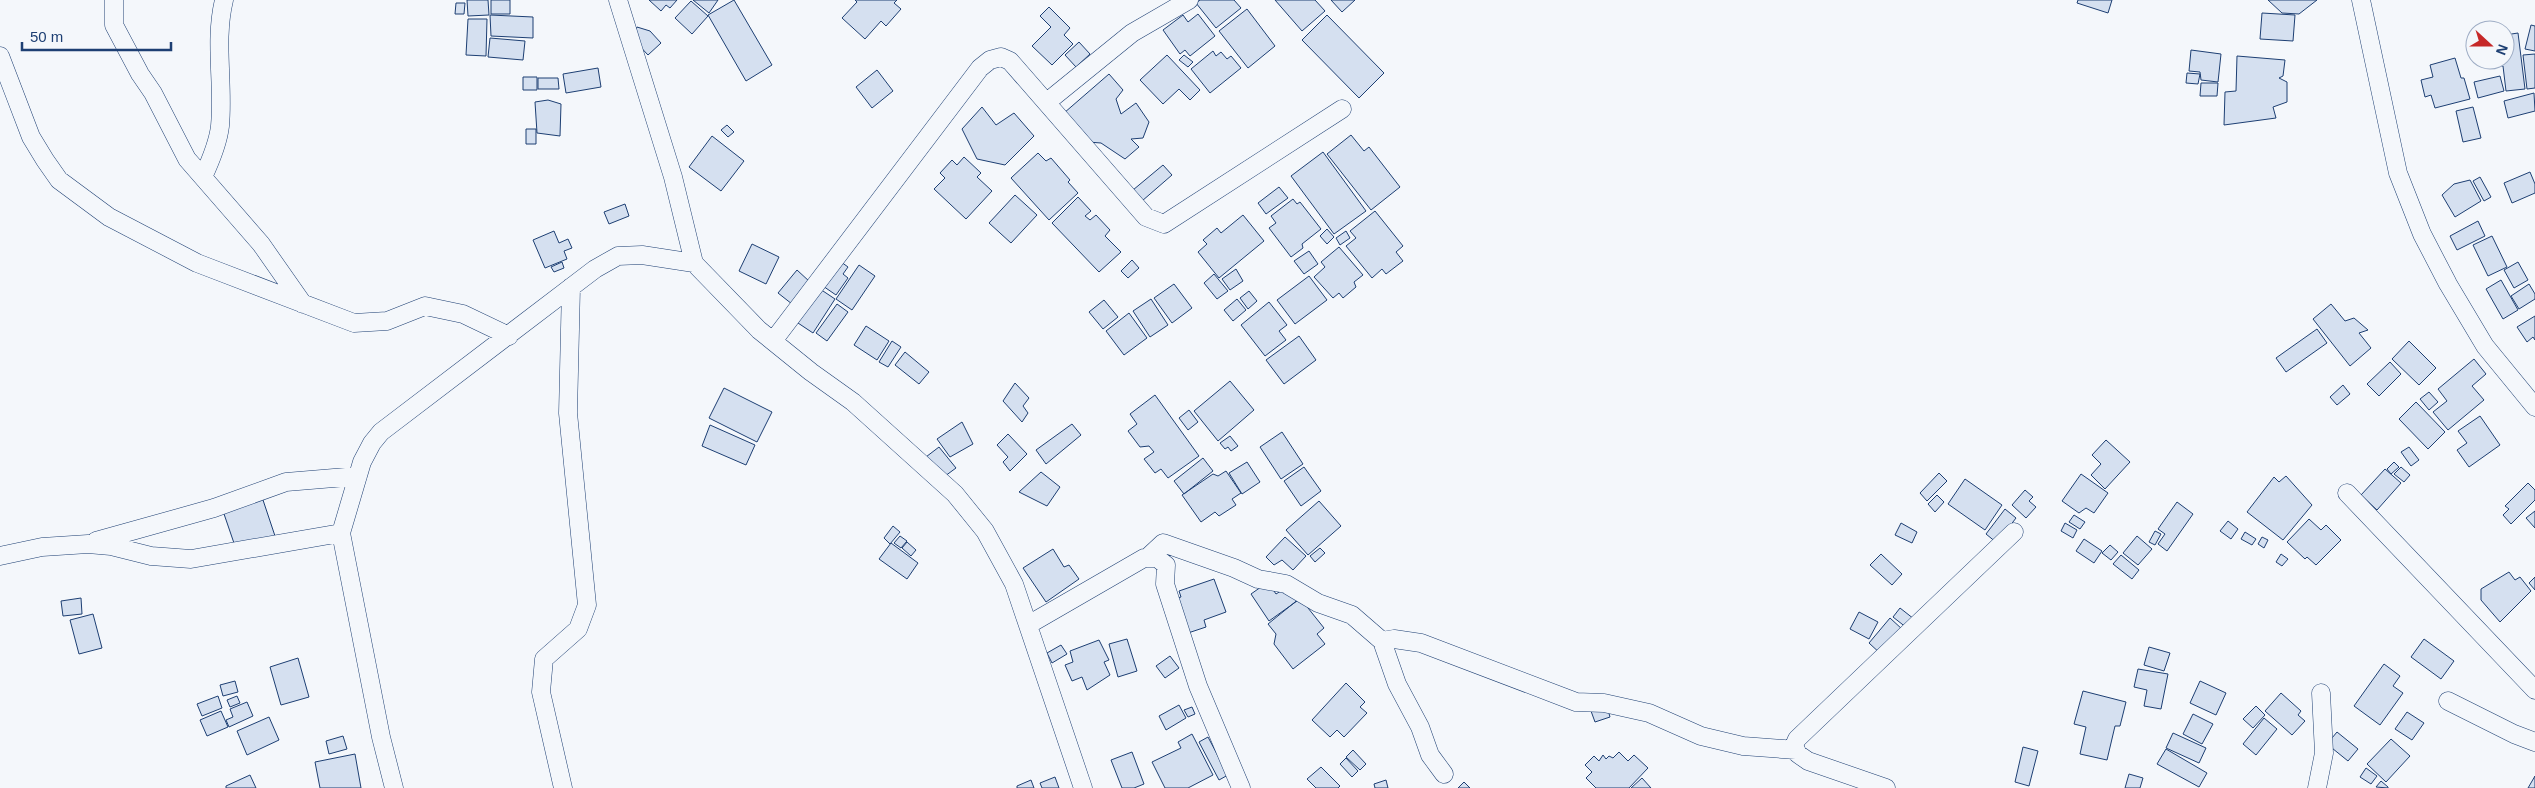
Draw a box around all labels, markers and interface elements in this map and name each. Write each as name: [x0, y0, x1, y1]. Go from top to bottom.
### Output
scale bar: [22, 20, 171, 52]
north arrow: [2465, 20, 2515, 70]
text: 50 m: [30, 28, 63, 45]
text: N: [2493, 42, 2511, 57]

